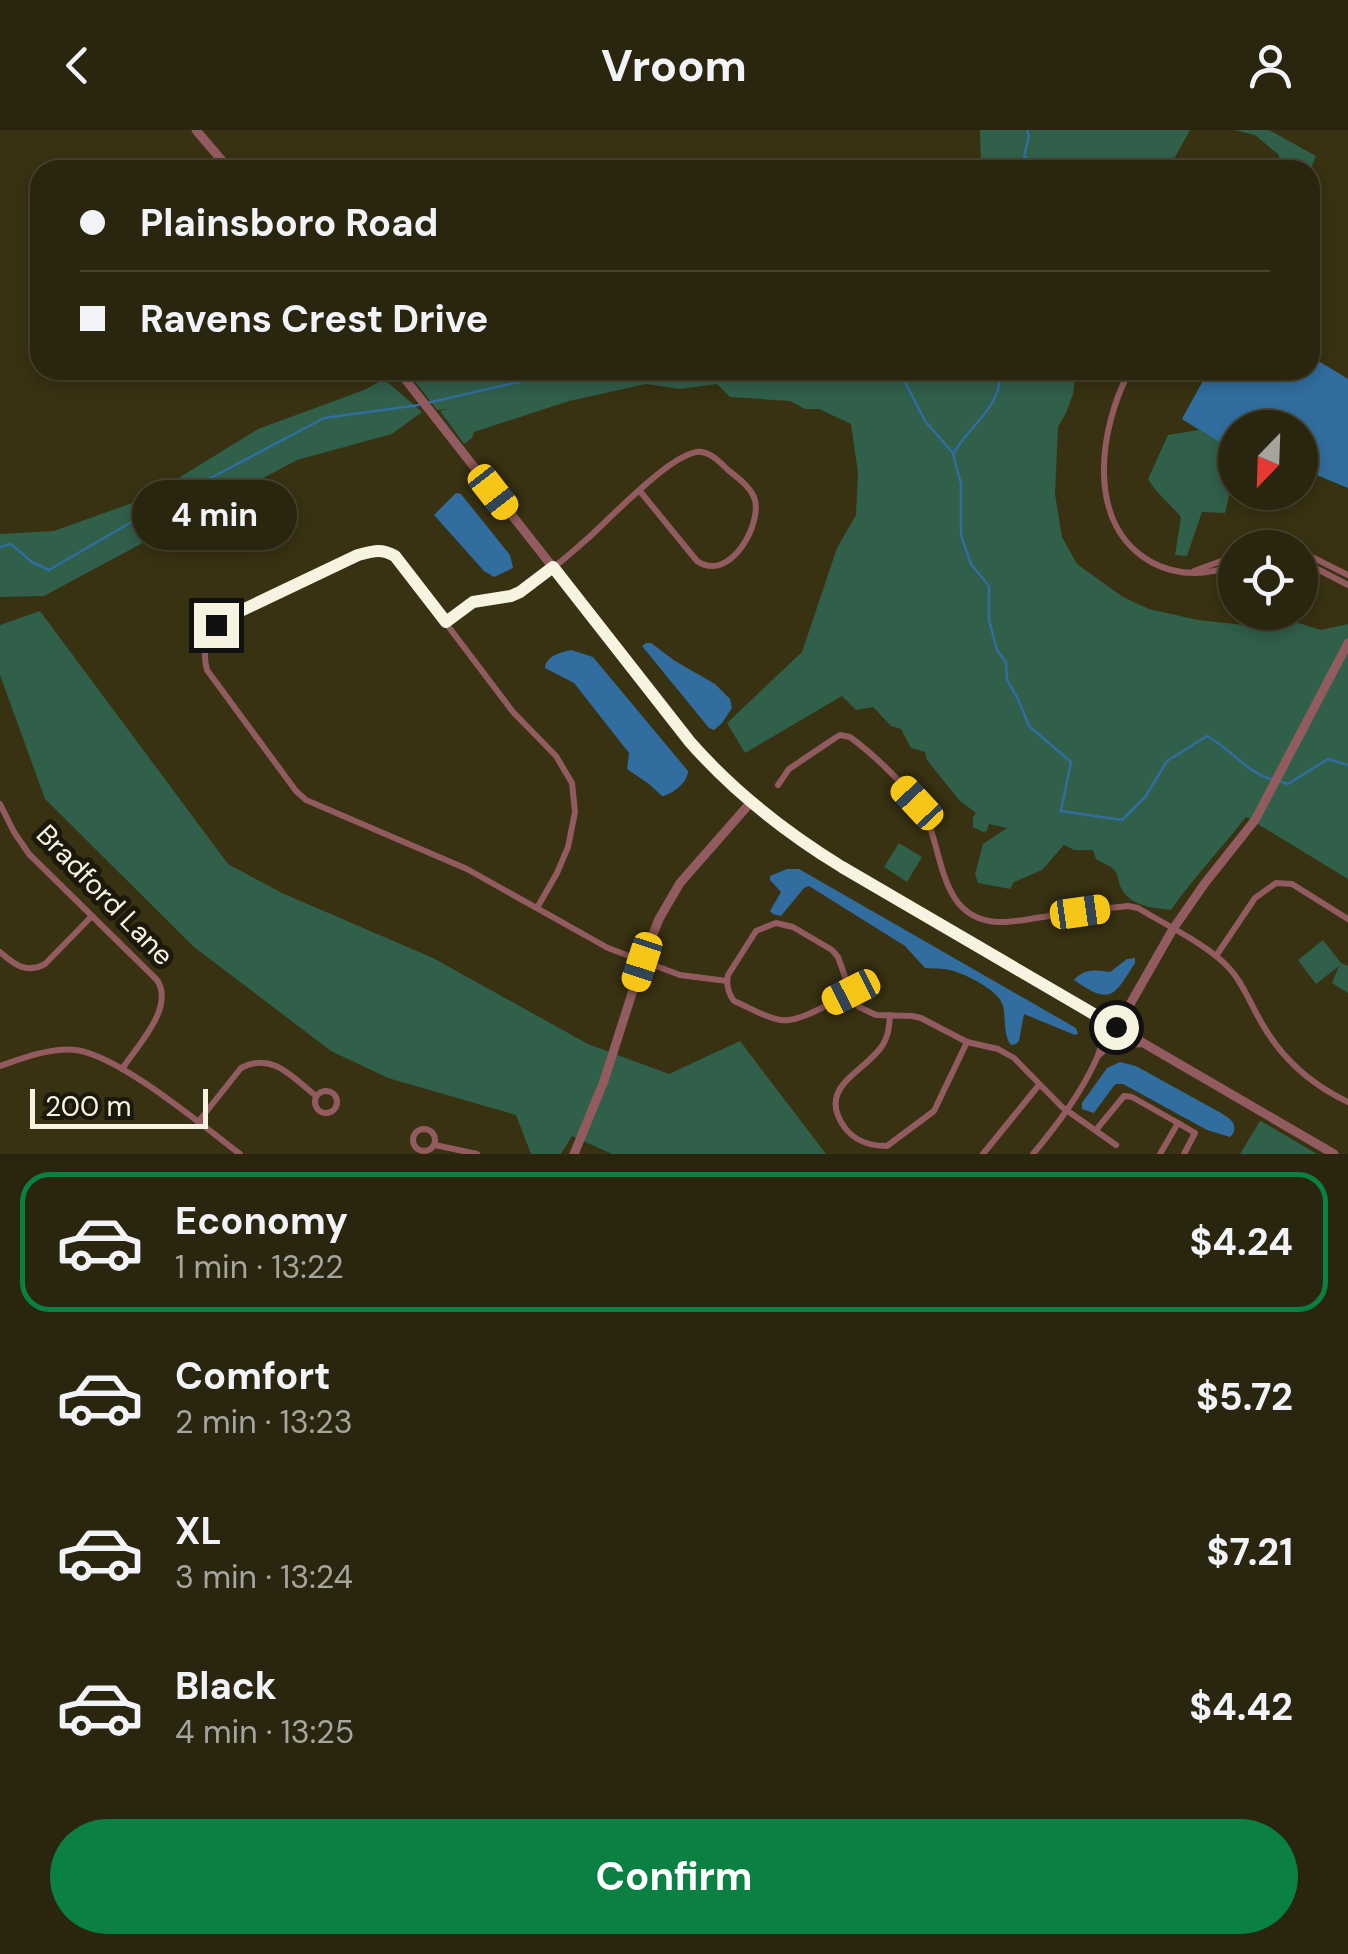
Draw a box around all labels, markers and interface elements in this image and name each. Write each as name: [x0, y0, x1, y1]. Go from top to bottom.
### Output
text: Vroom: [601, 36, 747, 95]
icon: back: [50, 38, 105, 93]
icon: person: [1243, 38, 1298, 93]
text: Plainsboro Road: [140, 198, 438, 248]
text: Ravens Crest Drive: [140, 294, 488, 344]
north arrow: [1218, 410, 1318, 510]
map controls: [1218, 410, 1318, 630]
car: [463, 459, 523, 525]
callout: 4 min: [134, 480, 298, 550]
text: 4 min: [171, 494, 258, 536]
button: locate: [1218, 530, 1318, 630]
route end: [194, 603, 239, 648]
car: [886, 771, 948, 835]
street label: Bradford Lane: [28, 817, 182, 973]
car: [1048, 893, 1112, 931]
car: [618, 929, 666, 995]
car: [817, 965, 885, 1019]
route start: [1094, 1005, 1139, 1050]
scale bar: [30, 1084, 208, 1128]
text: 200 m: [45, 1088, 132, 1125]
text: Economy: [175, 1196, 348, 1246]
icon: car: [55, 1197, 145, 1287]
text: $4.24: [1189, 1217, 1293, 1267]
text: 1 min · 13:22: [175, 1246, 344, 1288]
text: Comfort: [175, 1351, 331, 1401]
icon: car: [55, 1352, 145, 1442]
text: $5.72: [1196, 1372, 1293, 1422]
text: 2 min · 13:23: [175, 1401, 353, 1443]
text: XL: [175, 1506, 222, 1556]
icon: car: [55, 1507, 145, 1597]
text: $7.21: [1207, 1527, 1293, 1577]
text: 3 min · 13:24: [175, 1556, 353, 1598]
text: Black: [175, 1661, 277, 1711]
icon: car: [55, 1662, 145, 1752]
text: $4.42: [1189, 1682, 1293, 1732]
text: 4 min · 13:25: [175, 1711, 354, 1753]
button: Confirm: [50, 1819, 1298, 1934]

